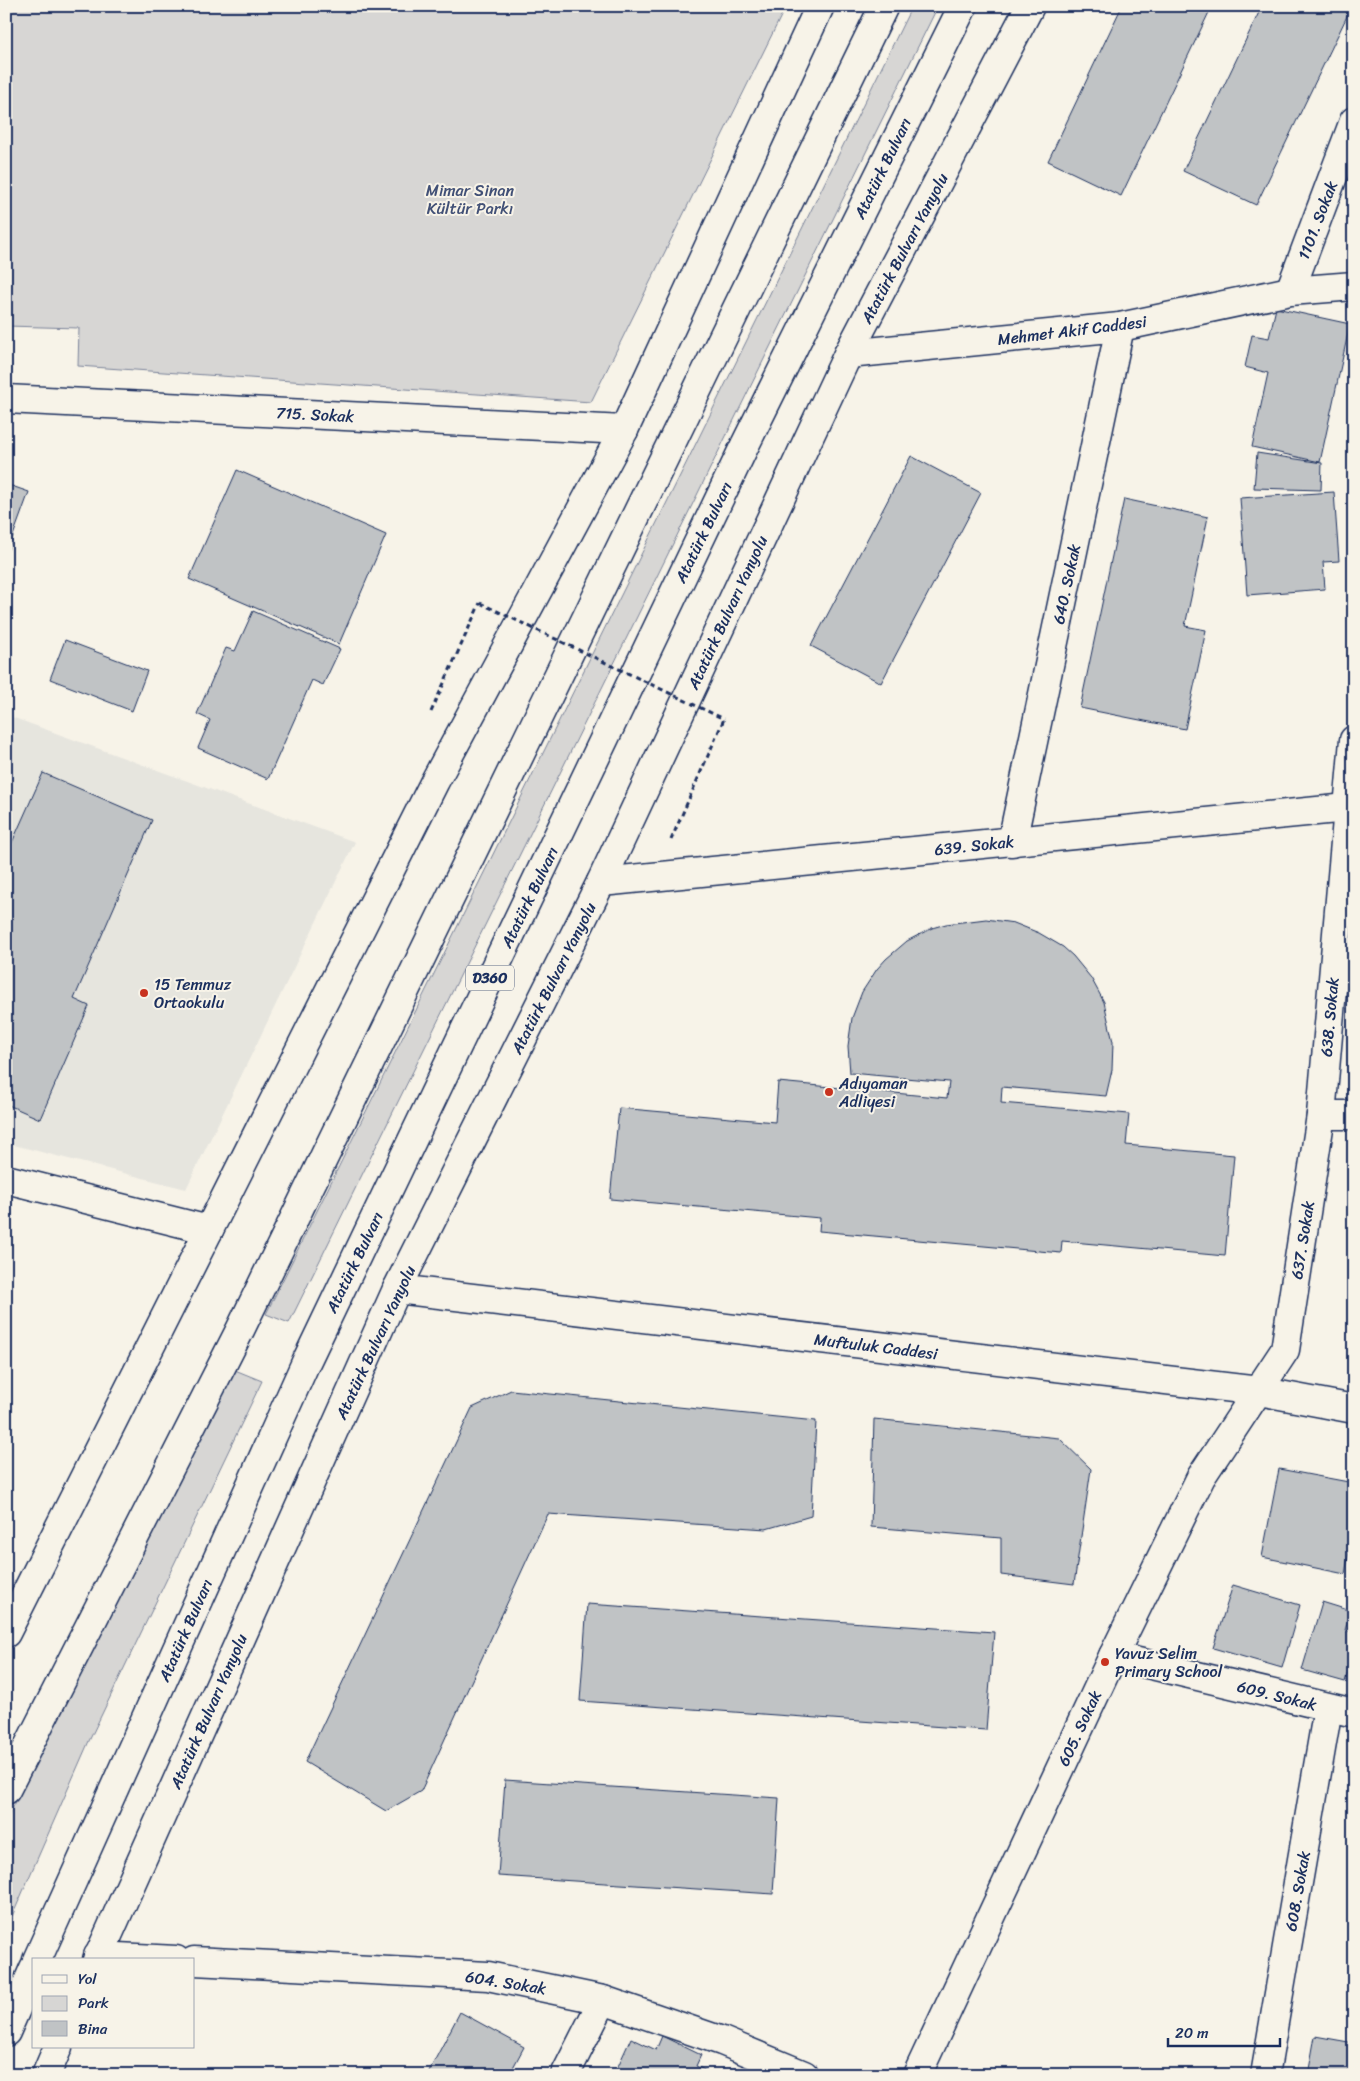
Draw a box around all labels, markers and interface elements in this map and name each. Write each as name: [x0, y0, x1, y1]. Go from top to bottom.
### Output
street label: Atatürk Bulvarı: [845, 112, 920, 225]
street label: Atatürk Bulvarı Yanyolu: [852, 167, 957, 330]
park label: Mimar Sinan Kültür Parkı: [426, 176, 515, 223]
street label: 1101. Sokak: [1289, 176, 1346, 264]
street label: Mehmet Akif Caddesi: [996, 307, 1149, 354]
street label: 715. Sokak: [275, 398, 355, 431]
street label: Atatürk Bulvarı: [666, 476, 741, 589]
street label: Atatürk Bulvarı Yanyolu: [678, 530, 776, 695]
street label: 640. Sokak: [1044, 541, 1089, 627]
street label: 639. Sokak: [933, 827, 1016, 864]
street label: Atatürk Bulvarı: [492, 841, 567, 954]
street label: Atatürk Bulvarı Yanyolu: [502, 897, 605, 1060]
road number: D360: [466, 966, 514, 990]
place label: 15 Temmuz Ortaokulu: [154, 970, 232, 1017]
street label: 638. Sokak: [1312, 976, 1347, 1058]
marker: 15 Temmuz Ortaokulu: [138, 987, 150, 999]
place label: Adıyaman Adliyesi: [838, 1069, 908, 1116]
marker: Adıyaman Adliyesi: [823, 1086, 835, 1098]
street label: 637. Sokak: [1282, 1198, 1323, 1281]
street label: Atatürk Bulvarı: [317, 1206, 392, 1319]
street label: Atatürk Bulvarı Yanyolu: [326, 1260, 424, 1425]
street label: Muftuluk Caddesi: [812, 1325, 940, 1369]
street label: Atatürk Bulvarı: [149, 1574, 221, 1687]
street label: Atatürk Bulvarı Yanyolu: [161, 1628, 256, 1795]
place label: Yavuz Selim Primary School: [1115, 1639, 1223, 1686]
marker: Yavuz Selim Primary School: [1099, 1656, 1111, 1668]
street label: 609. Sokak: [1234, 1672, 1320, 1720]
street label: 605. Sokak: [1049, 1685, 1110, 1771]
street label: 608. Sokak: [1276, 1848, 1319, 1934]
legend: [32, 1958, 195, 2048]
street label: 604. Sokak: [463, 1962, 549, 2003]
text: Yol: [78, 1966, 97, 1992]
text: Park: [78, 1990, 109, 2016]
text: Bina: [78, 2016, 108, 2042]
scale bar: [1168, 2016, 1280, 2048]
text: 20 m: [1175, 2020, 1209, 2046]

